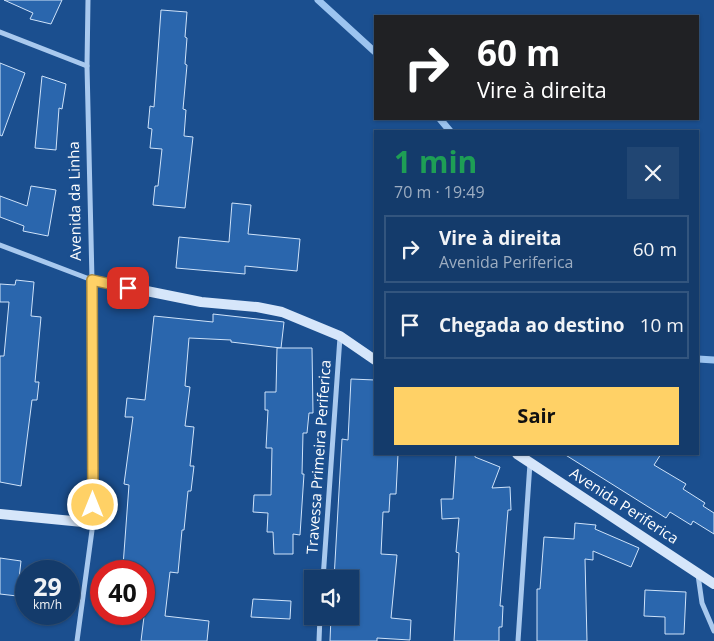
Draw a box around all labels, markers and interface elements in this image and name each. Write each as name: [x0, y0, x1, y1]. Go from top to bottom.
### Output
text: 60 m: [477, 29, 560, 76]
icon: right: [394, 35, 459, 100]
text: Vire à direita: [477, 74, 607, 104]
street label: Avenida da Linha: [63, 141, 85, 261]
text: 1 min: [394, 141, 477, 182]
button: close: [627, 147, 679, 199]
text: 70 m · 19:49: [394, 181, 485, 203]
text: Vire à direita: [439, 225, 562, 251]
icon: right: [396, 235, 424, 263]
text: 60 m: [633, 236, 677, 262]
text: Avenida Periferica: [439, 251, 573, 273]
pin: [107, 267, 149, 309]
icon: arrive: [114, 274, 142, 302]
icon: arrive: [396, 311, 424, 339]
text: Chegada ao destino: [439, 312, 625, 338]
text: 10 m: [640, 312, 684, 338]
street label: Travessa Primeira Periferica: [301, 359, 335, 555]
button: Sair: [394, 387, 679, 445]
street label: Avenida Periferica: [566, 462, 683, 548]
position arrow: [66, 478, 118, 530]
speed limit sign: 40: [90, 560, 155, 625]
text: 29: [33, 569, 62, 603]
map controls: [304, 570, 359, 625]
button: sound: [304, 570, 359, 625]
text: km/h: [33, 596, 62, 613]

